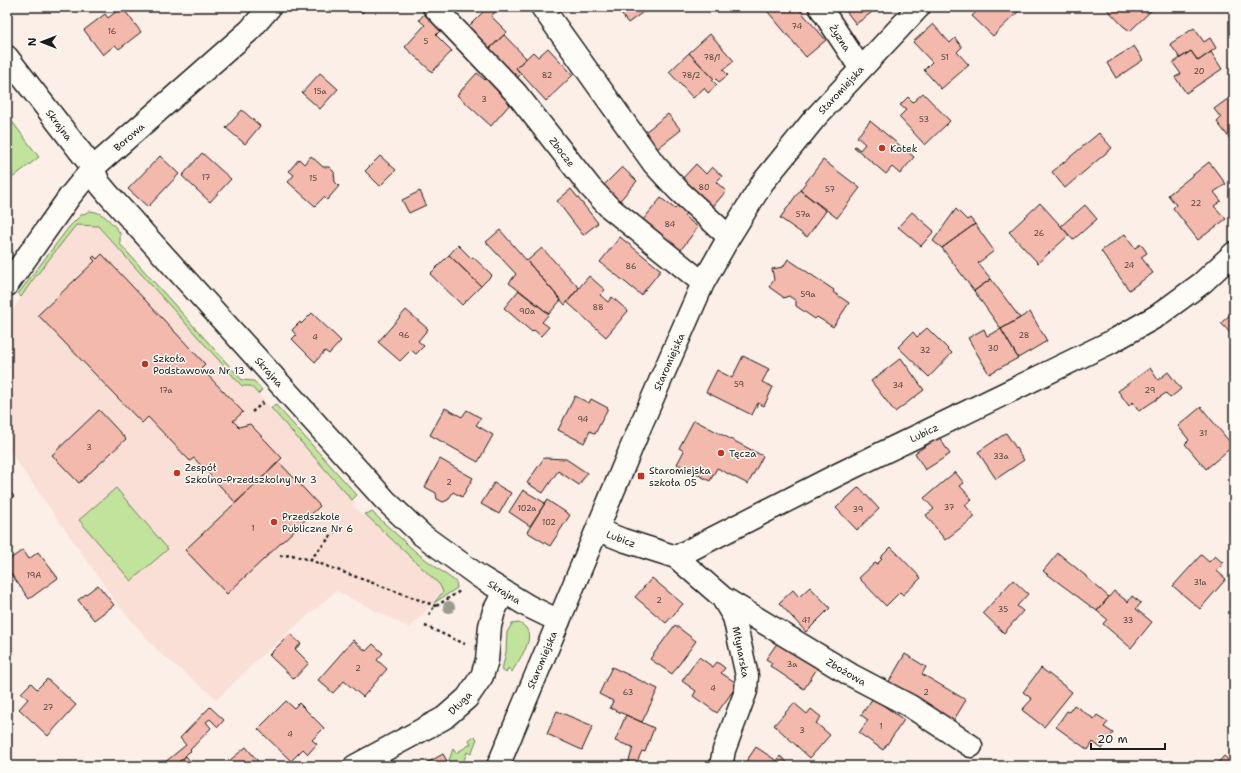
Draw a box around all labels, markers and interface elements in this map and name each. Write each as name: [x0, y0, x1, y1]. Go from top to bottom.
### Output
house number: 74: [792, 21, 803, 32]
north arrow: [22, 22, 62, 62]
street label: Żyzna: [827, 22, 854, 55]
house number: 16: [108, 26, 117, 37]
house number: 5: [424, 36, 429, 47]
text: N: [25, 37, 40, 46]
house number: 78/1: [704, 52, 720, 63]
house number: 51: [941, 52, 949, 63]
street label: Staromiejska: [815, 62, 867, 117]
house number: 20: [1194, 66, 1204, 77]
house number: 82: [542, 70, 553, 81]
house number: 78/2: [682, 70, 701, 81]
house number: 15a: [313, 86, 327, 97]
house number: 3: [481, 94, 487, 105]
street label: Skrajna: [43, 107, 76, 144]
house number: 53: [919, 114, 929, 125]
street label: Borowa: [111, 120, 148, 154]
street label: Zbocze: [546, 134, 578, 170]
place label: Kotek: [890, 142, 918, 155]
marker: Kotek: [877, 143, 887, 153]
house number: 17: [202, 172, 211, 183]
house number: 15: [309, 173, 317, 184]
house number: 80: [698, 182, 710, 193]
house number: 57: [825, 184, 835, 195]
house number: 22: [1191, 198, 1202, 209]
house number: 57a: [796, 209, 810, 220]
house number: 84: [665, 219, 676, 230]
house number: 26: [1034, 228, 1045, 239]
house number: 24: [1124, 260, 1135, 271]
house number: 86: [626, 261, 637, 272]
house number: 59a: [801, 289, 815, 300]
house number: 88: [592, 302, 604, 313]
house number: 90a: [519, 306, 535, 317]
house number: 96: [398, 330, 410, 341]
street label: Staromiejska: [651, 330, 688, 393]
house number: 28: [1019, 330, 1029, 341]
house number: 4: [312, 332, 318, 343]
house number: 30: [987, 343, 999, 354]
house number: 32: [920, 345, 931, 356]
place label: Szkoła Podstawowa Nr 13: [153, 352, 245, 377]
street label: Skrajna: [252, 354, 286, 390]
marker: Szkoła Podstawowa Nr 13: [140, 359, 150, 369]
house number: 59: [734, 379, 744, 390]
house number: 34: [893, 380, 904, 391]
house number: 17a: [159, 385, 173, 396]
house number: 29: [1145, 385, 1155, 396]
house number: 94: [578, 414, 589, 425]
street label: Lubicz: [908, 421, 940, 445]
house number: 31: [1199, 428, 1207, 439]
house number: 3: [86, 442, 92, 453]
place label: Tęcza: [729, 447, 757, 460]
marker: Tęcza: [716, 448, 726, 458]
house number: 33a: [993, 451, 1009, 462]
place label: Zespół Szkolno-Przedszkolny Nr 3: [185, 461, 317, 486]
place label: Staromiejska szkoła 05: [649, 464, 712, 489]
marker: Zespół Szkolno-Przedszkolny Nr 3: [172, 468, 182, 478]
marker: Staromiejska szkoła 05: [636, 471, 646, 481]
house number: 2: [446, 477, 452, 488]
house number: 37: [944, 502, 955, 513]
house number: 102a: [518, 503, 536, 514]
house number: 39: [853, 504, 863, 515]
place label: Przedszkole Publiczne Nr 6: [282, 510, 353, 535]
marker: Przedszkole Publiczne Nr 6: [269, 517, 279, 527]
house number: 102: [542, 517, 556, 528]
house number: 1: [251, 523, 255, 534]
street label: Lubicz: [605, 528, 637, 550]
house number: 19A: [27, 570, 41, 581]
street label: Skrajna: [485, 577, 524, 607]
house number: 31a: [1193, 577, 1207, 588]
house number: 2: [656, 595, 662, 606]
house number: 35: [998, 604, 1008, 615]
house number: 41: [802, 615, 810, 626]
house number: 33: [1123, 615, 1133, 626]
street label: Młynarska: [730, 625, 752, 679]
street label: Staromiejska: [524, 628, 560, 691]
street label: Zbożowa: [824, 655, 869, 689]
house number: 3a: [787, 659, 797, 670]
house number: 2: [355, 663, 361, 674]
house number: 4: [710, 683, 716, 694]
house number: 63: [623, 687, 633, 698]
house number: 2: [923, 687, 929, 698]
street label: Długa: [445, 688, 475, 718]
house number: 27: [43, 702, 54, 713]
house number: 1: [879, 721, 883, 732]
house number: 3: [799, 725, 805, 736]
scale bar: [1091, 725, 1165, 751]
house number: 4: [287, 729, 293, 740]
text: 20 m: [1097, 731, 1128, 747]

